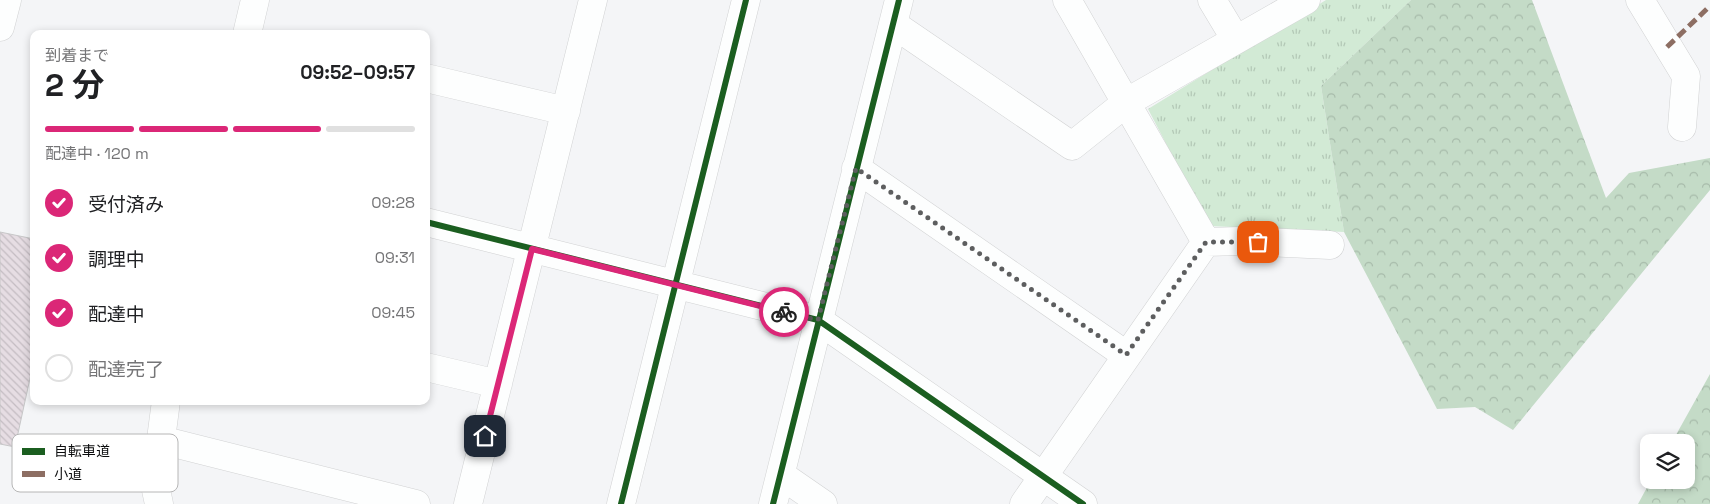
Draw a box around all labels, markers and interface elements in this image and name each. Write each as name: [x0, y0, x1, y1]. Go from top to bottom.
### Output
text: 到着まで: [45, 45, 109, 66]
text: 09:52–09:57: [300, 60, 415, 85]
text: 2 分: [45, 65, 104, 105]
text: 配達中 · 120 m: [45, 143, 149, 164]
icon: check: [45, 189, 73, 217]
text: 受付済み: [88, 192, 164, 217]
text: 09:28: [371, 192, 415, 213]
pin: [1237, 221, 1279, 263]
icon: bag: [1244, 228, 1272, 256]
icon: check: [45, 244, 73, 272]
text: 調理中: [88, 247, 145, 272]
text: 09:31: [375, 247, 415, 268]
courier: [759, 287, 809, 337]
icon: bike: [770, 298, 798, 326]
icon: check: [45, 299, 73, 327]
text: 配達中: [88, 302, 145, 327]
text: 09:45: [371, 302, 415, 323]
text: 配達完了: [88, 357, 164, 382]
pin: [464, 415, 506, 457]
icon: home: [471, 422, 499, 450]
legend: [12, 434, 178, 492]
map controls: [1640, 434, 1695, 489]
button: layers: [1640, 434, 1695, 489]
text: 自転車道: [54, 442, 110, 460]
text: 小道: [54, 465, 82, 483]

